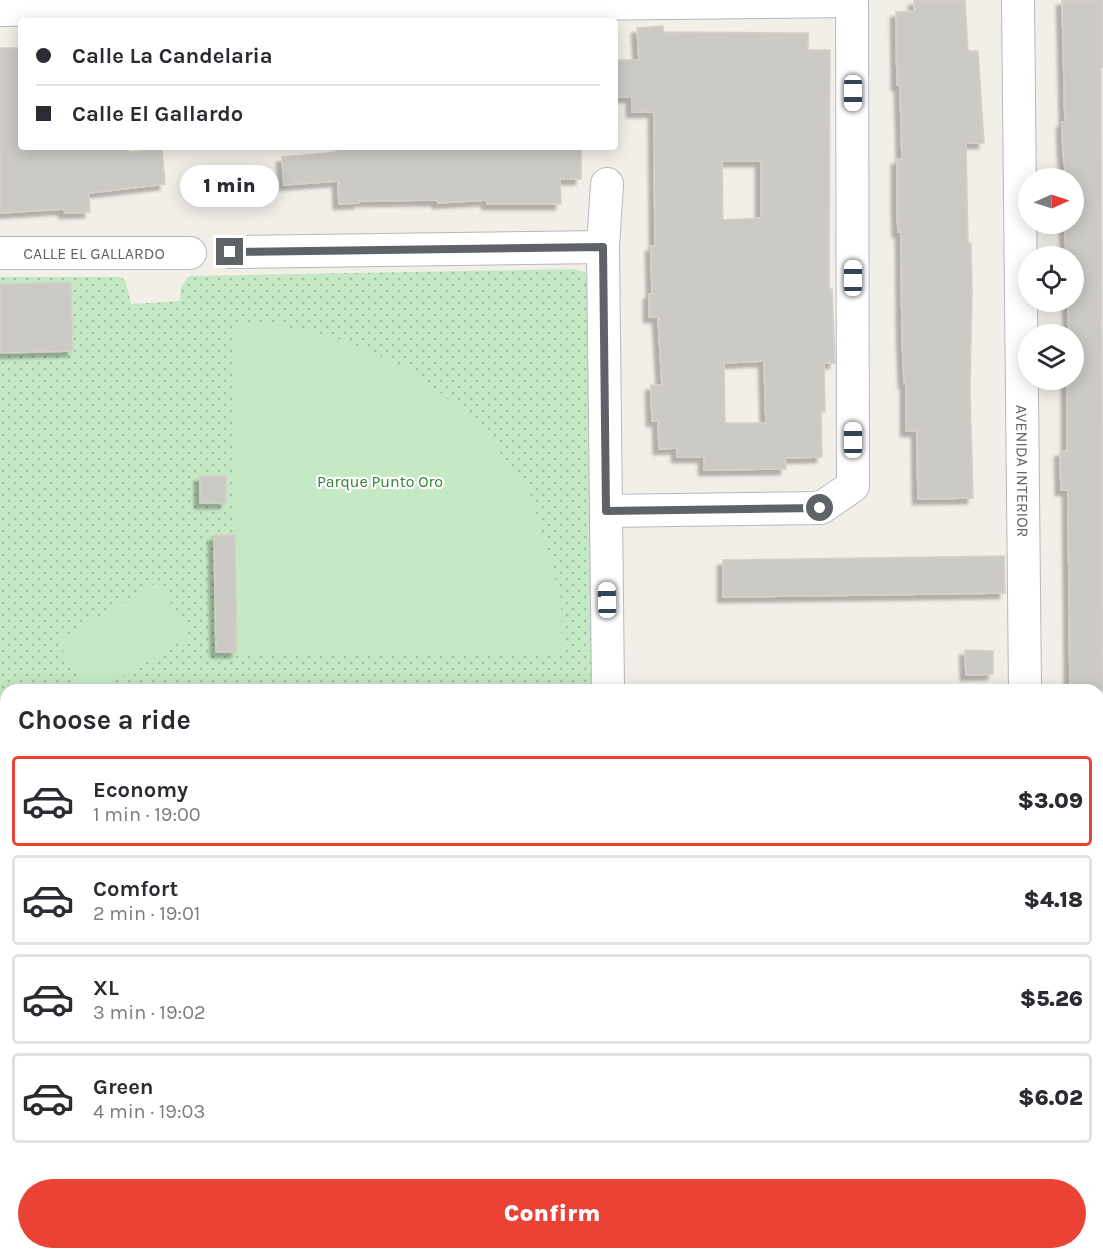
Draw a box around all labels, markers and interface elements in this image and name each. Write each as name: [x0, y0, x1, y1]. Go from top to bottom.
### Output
text: Calle La Candelaria: [72, 43, 273, 69]
car: [844, 75, 862, 111]
text: Calle El Gallardo: [72, 101, 243, 127]
callout: 1 min: [180, 165, 280, 207]
north arrow: [1018, 168, 1084, 234]
map controls: [1018, 168, 1084, 390]
text: 1 min: [203, 174, 256, 197]
route end: [216, 238, 243, 265]
street label: CALLE EL GALLARDO: [23, 244, 165, 263]
button: locate: [1018, 246, 1084, 312]
car: [844, 260, 862, 296]
button: layers: [1018, 324, 1084, 390]
street label: AVENIDA INTERIOR: [1012, 405, 1032, 537]
car: [844, 422, 862, 458]
park label: Parque Punto Oro: [317, 472, 443, 491]
route start: [806, 494, 833, 521]
car: [598, 582, 616, 618]
text: Choose a ride: [18, 704, 191, 736]
icon: car: [21, 774, 75, 828]
text: Economy: [93, 777, 188, 803]
text: $3.09: [1018, 788, 1083, 814]
text: 1 min · 19:00: [93, 803, 201, 826]
icon: car: [21, 873, 75, 927]
text: Comfort: [93, 876, 178, 902]
text: $4.18: [1024, 887, 1083, 913]
text: 2 min · 19:01: [93, 902, 200, 925]
icon: car: [21, 972, 75, 1026]
text: XL: [93, 975, 119, 1001]
text: $5.26: [1020, 986, 1083, 1012]
text: 3 min · 19:02: [93, 1001, 206, 1024]
icon: car: [21, 1071, 75, 1125]
text: Green: [93, 1074, 154, 1100]
text: $6.02: [1018, 1085, 1083, 1111]
text: 4 min · 19:03: [93, 1100, 205, 1123]
button: Confirm: [18, 1179, 1086, 1248]

